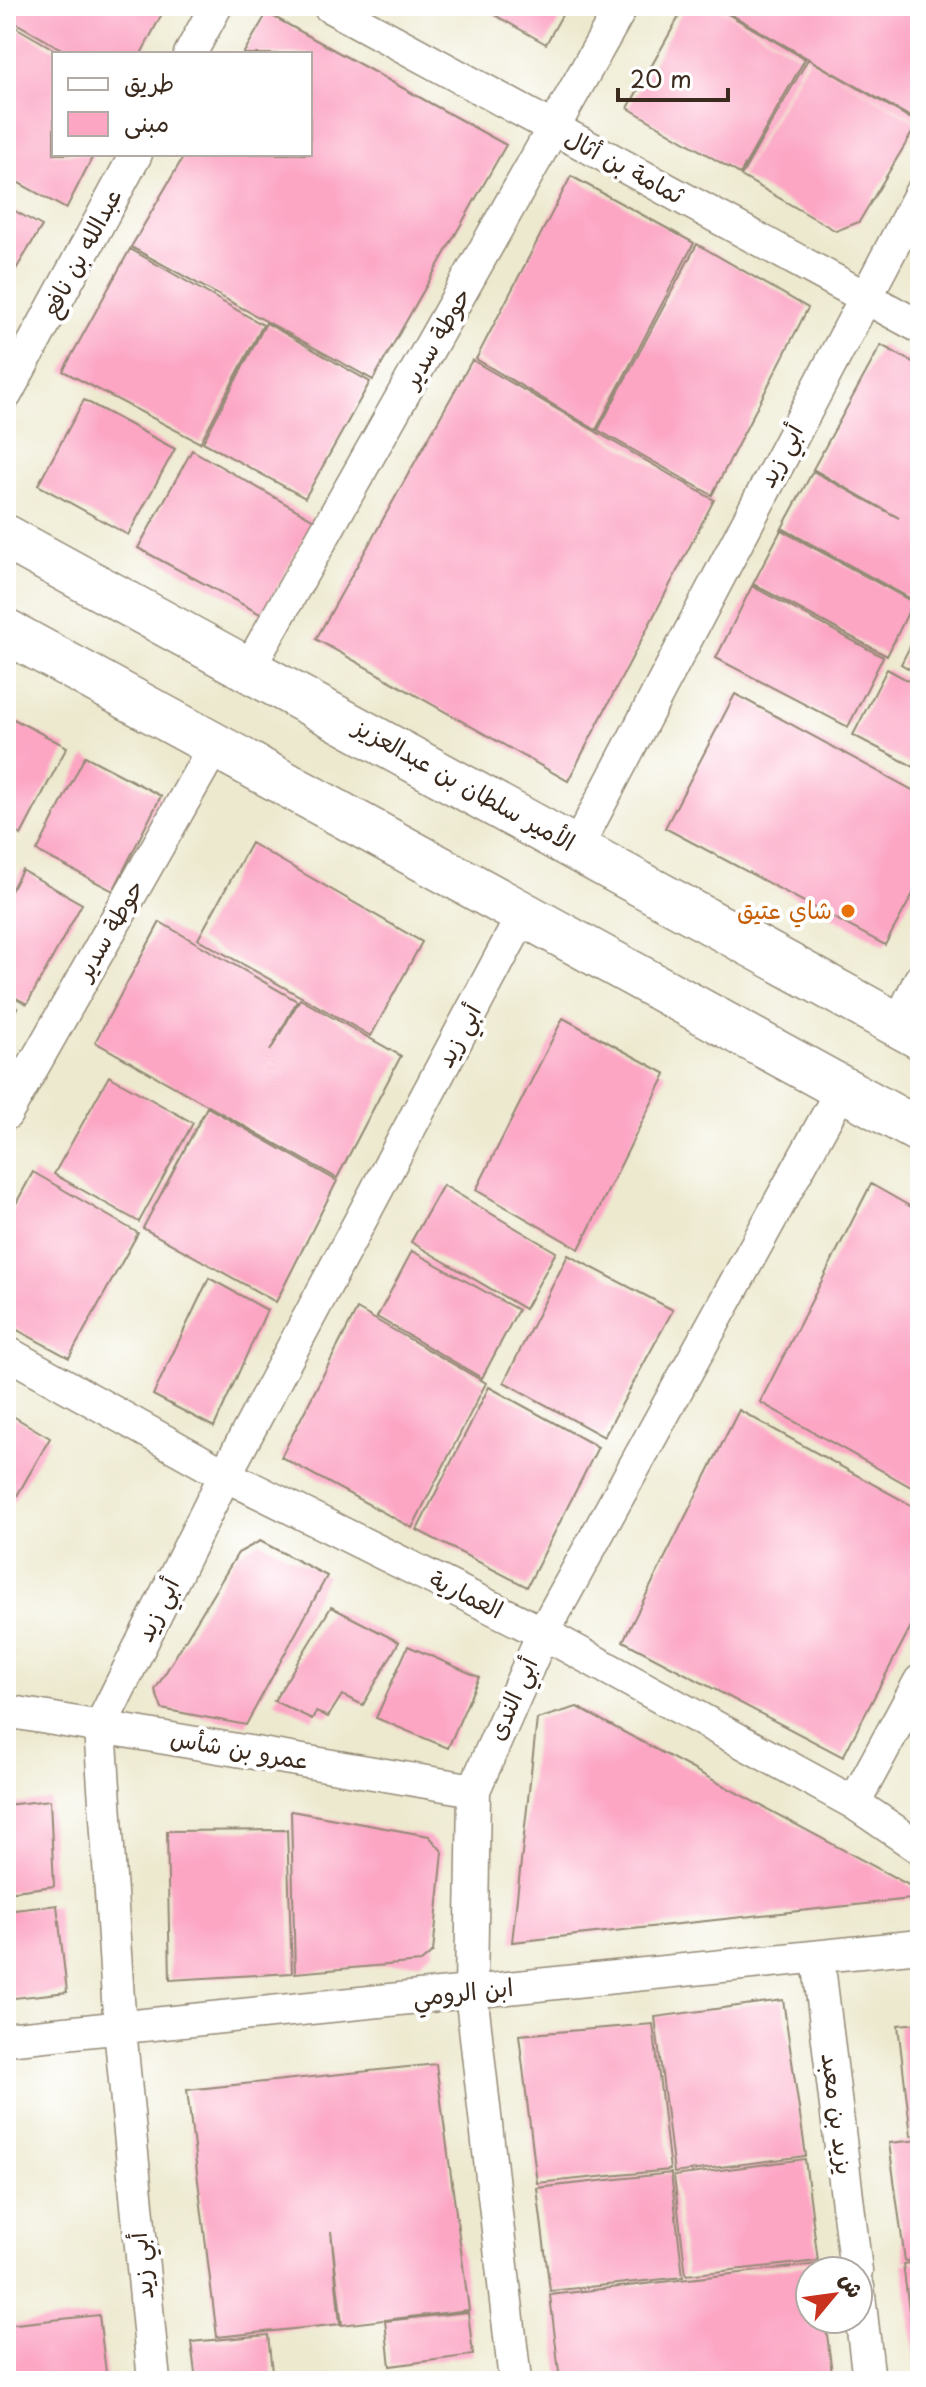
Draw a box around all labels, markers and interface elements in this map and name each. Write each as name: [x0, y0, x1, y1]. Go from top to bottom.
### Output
legend: [52, 52, 312, 156]
scale bar: [618, 52, 728, 102]
text: 20 m: [630, 60, 692, 96]
text: طريق: [124, 64, 174, 100]
text: مبنى: [124, 104, 169, 140]
street label: ثمامة بن أثال: [559, 119, 692, 212]
street label: عبدالله بن نافع: [31, 181, 130, 323]
street label: حوطة سدير: [391, 280, 479, 396]
street label: أبي زيد: [748, 417, 815, 496]
street label: الأمير سلطان بن عبدالعزيز: [346, 706, 582, 859]
street label: حوطة سدير: [64, 872, 152, 988]
place label: شاي عتيق: [737, 891, 832, 928]
marker: شاي عتيق: [839, 902, 857, 920]
street label: أبي زيد: [426, 997, 493, 1076]
street label: العمارية: [424, 1560, 510, 1626]
street label: أبي زيد: [125, 1571, 192, 1649]
street label: أبي الندى: [477, 1651, 550, 1748]
street label: عمرو بن شأس: [168, 1718, 313, 1778]
street label: ابن الرومي: [411, 1968, 515, 2019]
street label: يزيد بن معبد: [814, 2051, 864, 2177]
street label: أبي زيد: [119, 2230, 166, 2302]
north arrow: [794, 2255, 874, 2335]
text: ش: [833, 2266, 873, 2303]

